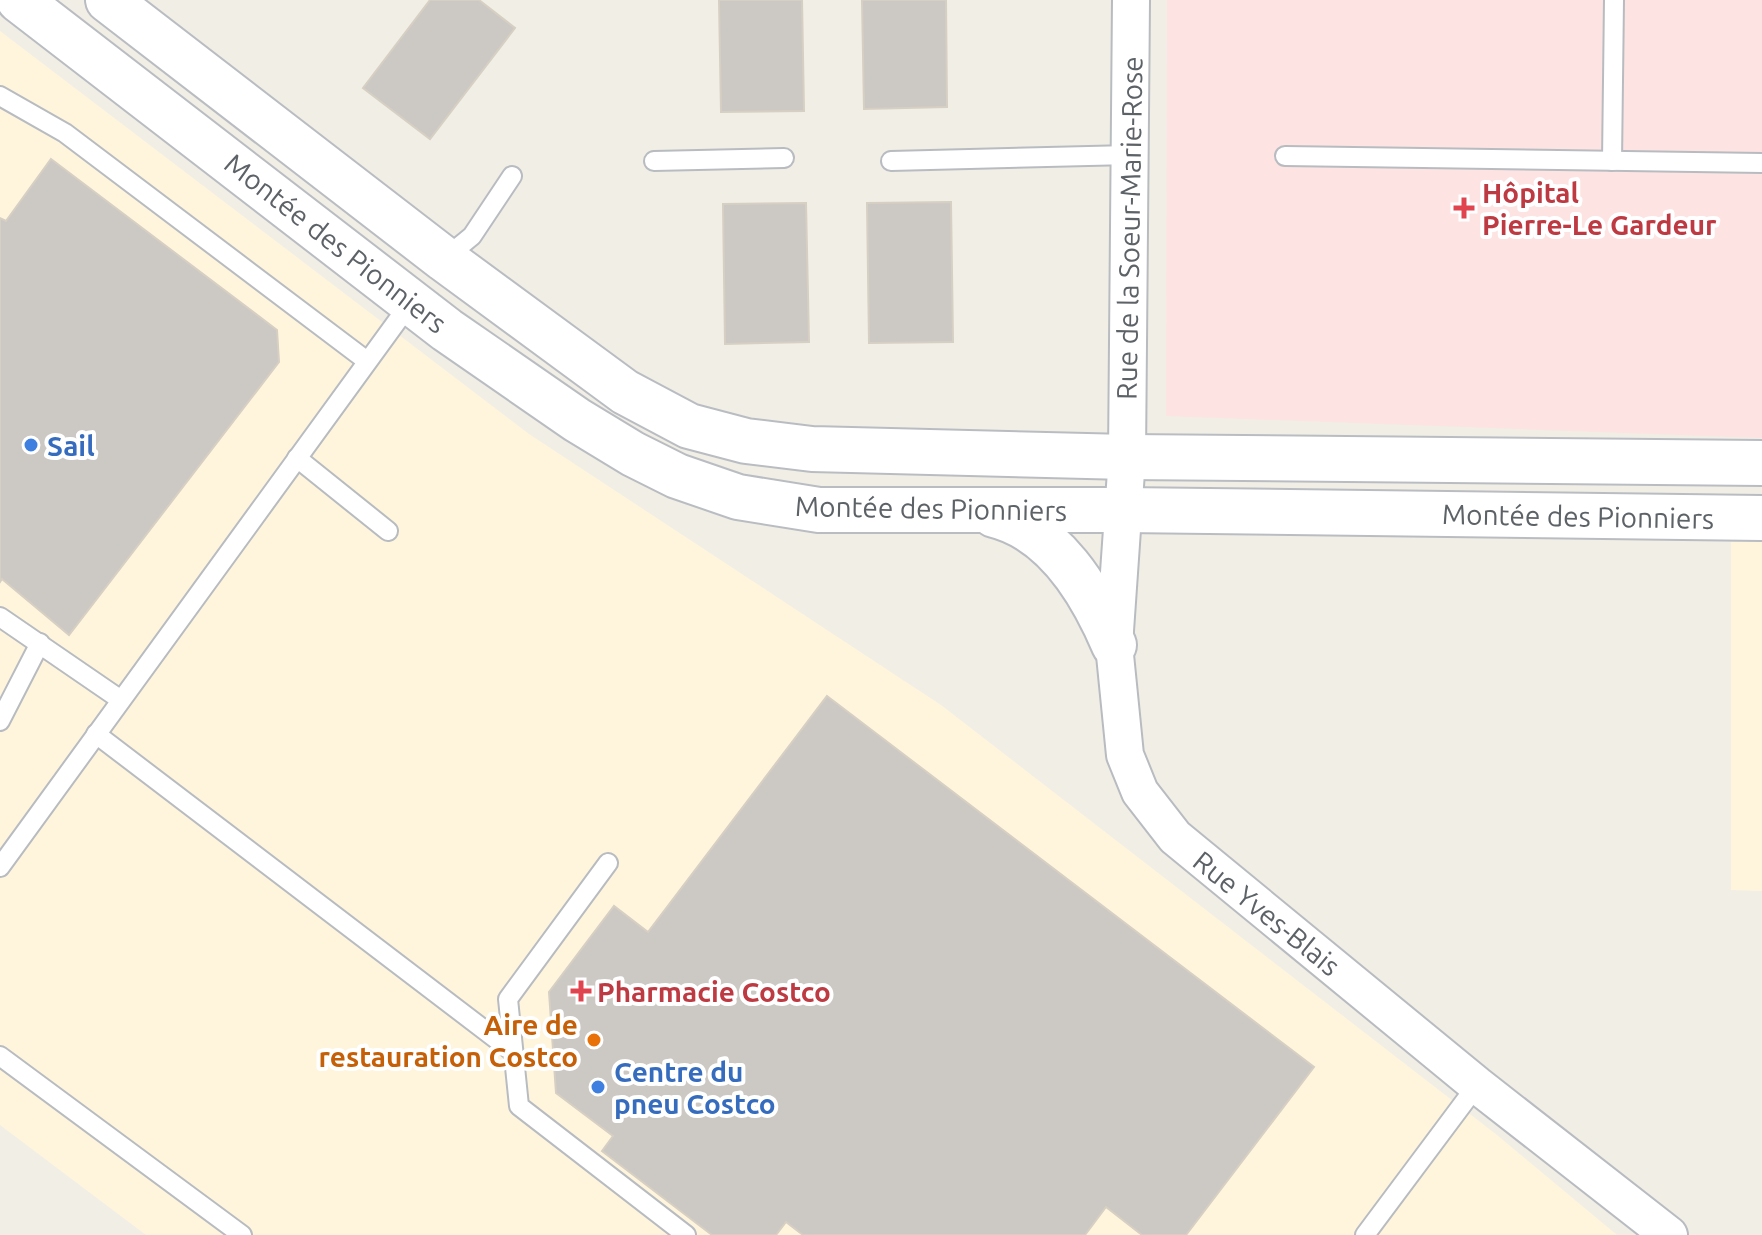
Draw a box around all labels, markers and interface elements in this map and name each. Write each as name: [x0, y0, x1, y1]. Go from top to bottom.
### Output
street label: Rue de la Soeur-Marie-Rose: [1111, 56, 1147, 400]
street label: Montée des Pionniers: [219, 147, 453, 339]
place label: Hôpital Pierre-Le Gardeur: [1482, 177, 1717, 240]
marker: Hôpital Pierre-Le Gardeur: [1453, 197, 1475, 219]
place label: Sail: [47, 430, 95, 461]
marker: Sail: [22, 436, 40, 454]
street label: Montée des Pionniers: [795, 490, 1067, 526]
street label: Montée des Pionniers: [1442, 498, 1714, 534]
street label: Rue Yves-Blais: [1188, 845, 1346, 981]
place label: Pharmacie Costco: [597, 976, 831, 1007]
marker: Pharmacie Costco: [572, 982, 590, 1000]
place label: Aire de restauration Costco: [319, 1009, 578, 1072]
marker: Aire de restauration Costco: [585, 1031, 603, 1049]
place label: Centre du pneu Costco: [614, 1056, 776, 1119]
marker: Centre du pneu Costco: [589, 1078, 607, 1096]

